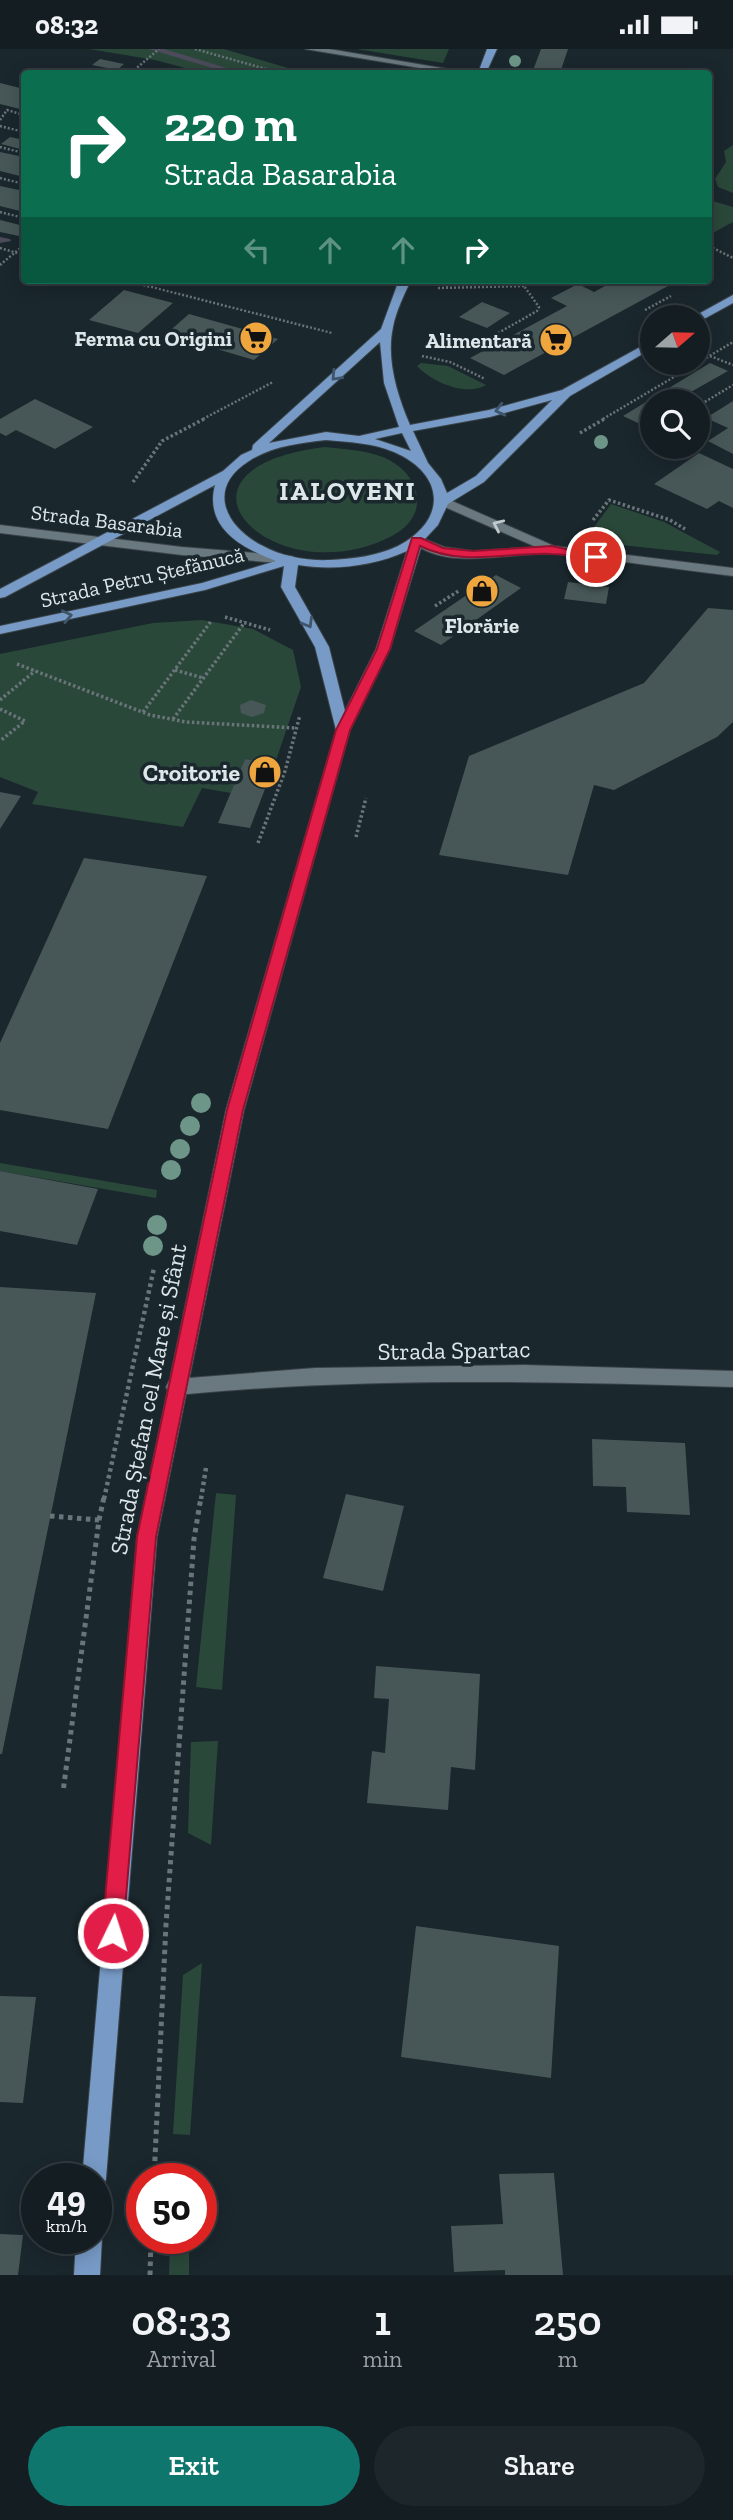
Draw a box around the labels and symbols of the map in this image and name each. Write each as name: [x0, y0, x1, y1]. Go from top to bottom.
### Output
north arrow: [640, 305, 710, 375]
supermarket icon: Ferma cu Origini: [237, 319, 275, 357]
supermarket icon: Alimentară: [537, 321, 575, 359]
place label: Ferma cu Origini: [75, 326, 232, 351]
place label: Alimentară: [425, 328, 532, 353]
one-way arrow: [331, 368, 344, 381]
one-way arrow: [494, 402, 506, 416]
district label: IALOVENI: [279, 475, 417, 507]
street label: Strada Basarabia: [30, 499, 184, 543]
one-way arrow: [493, 519, 505, 533]
pin: [566, 527, 626, 587]
street label: Strada Petru Ștefănucă: [38, 541, 246, 613]
shop icon: Florărie: [463, 572, 501, 610]
one-way arrow: [61, 609, 73, 624]
place label: Florărie: [445, 613, 519, 638]
one-way arrow: [300, 615, 313, 628]
shop icon: Croitorie: [246, 753, 284, 791]
place label: Croitorie: [143, 758, 240, 787]
street label: Strada Ștefan cel Mare și Sfânt: [104, 1241, 192, 1557]
street label: Strada Spartac: [377, 1334, 531, 1366]
position arrow: [76, 1896, 150, 1970]
speed limit sign: 50: [126, 2163, 217, 2254]

